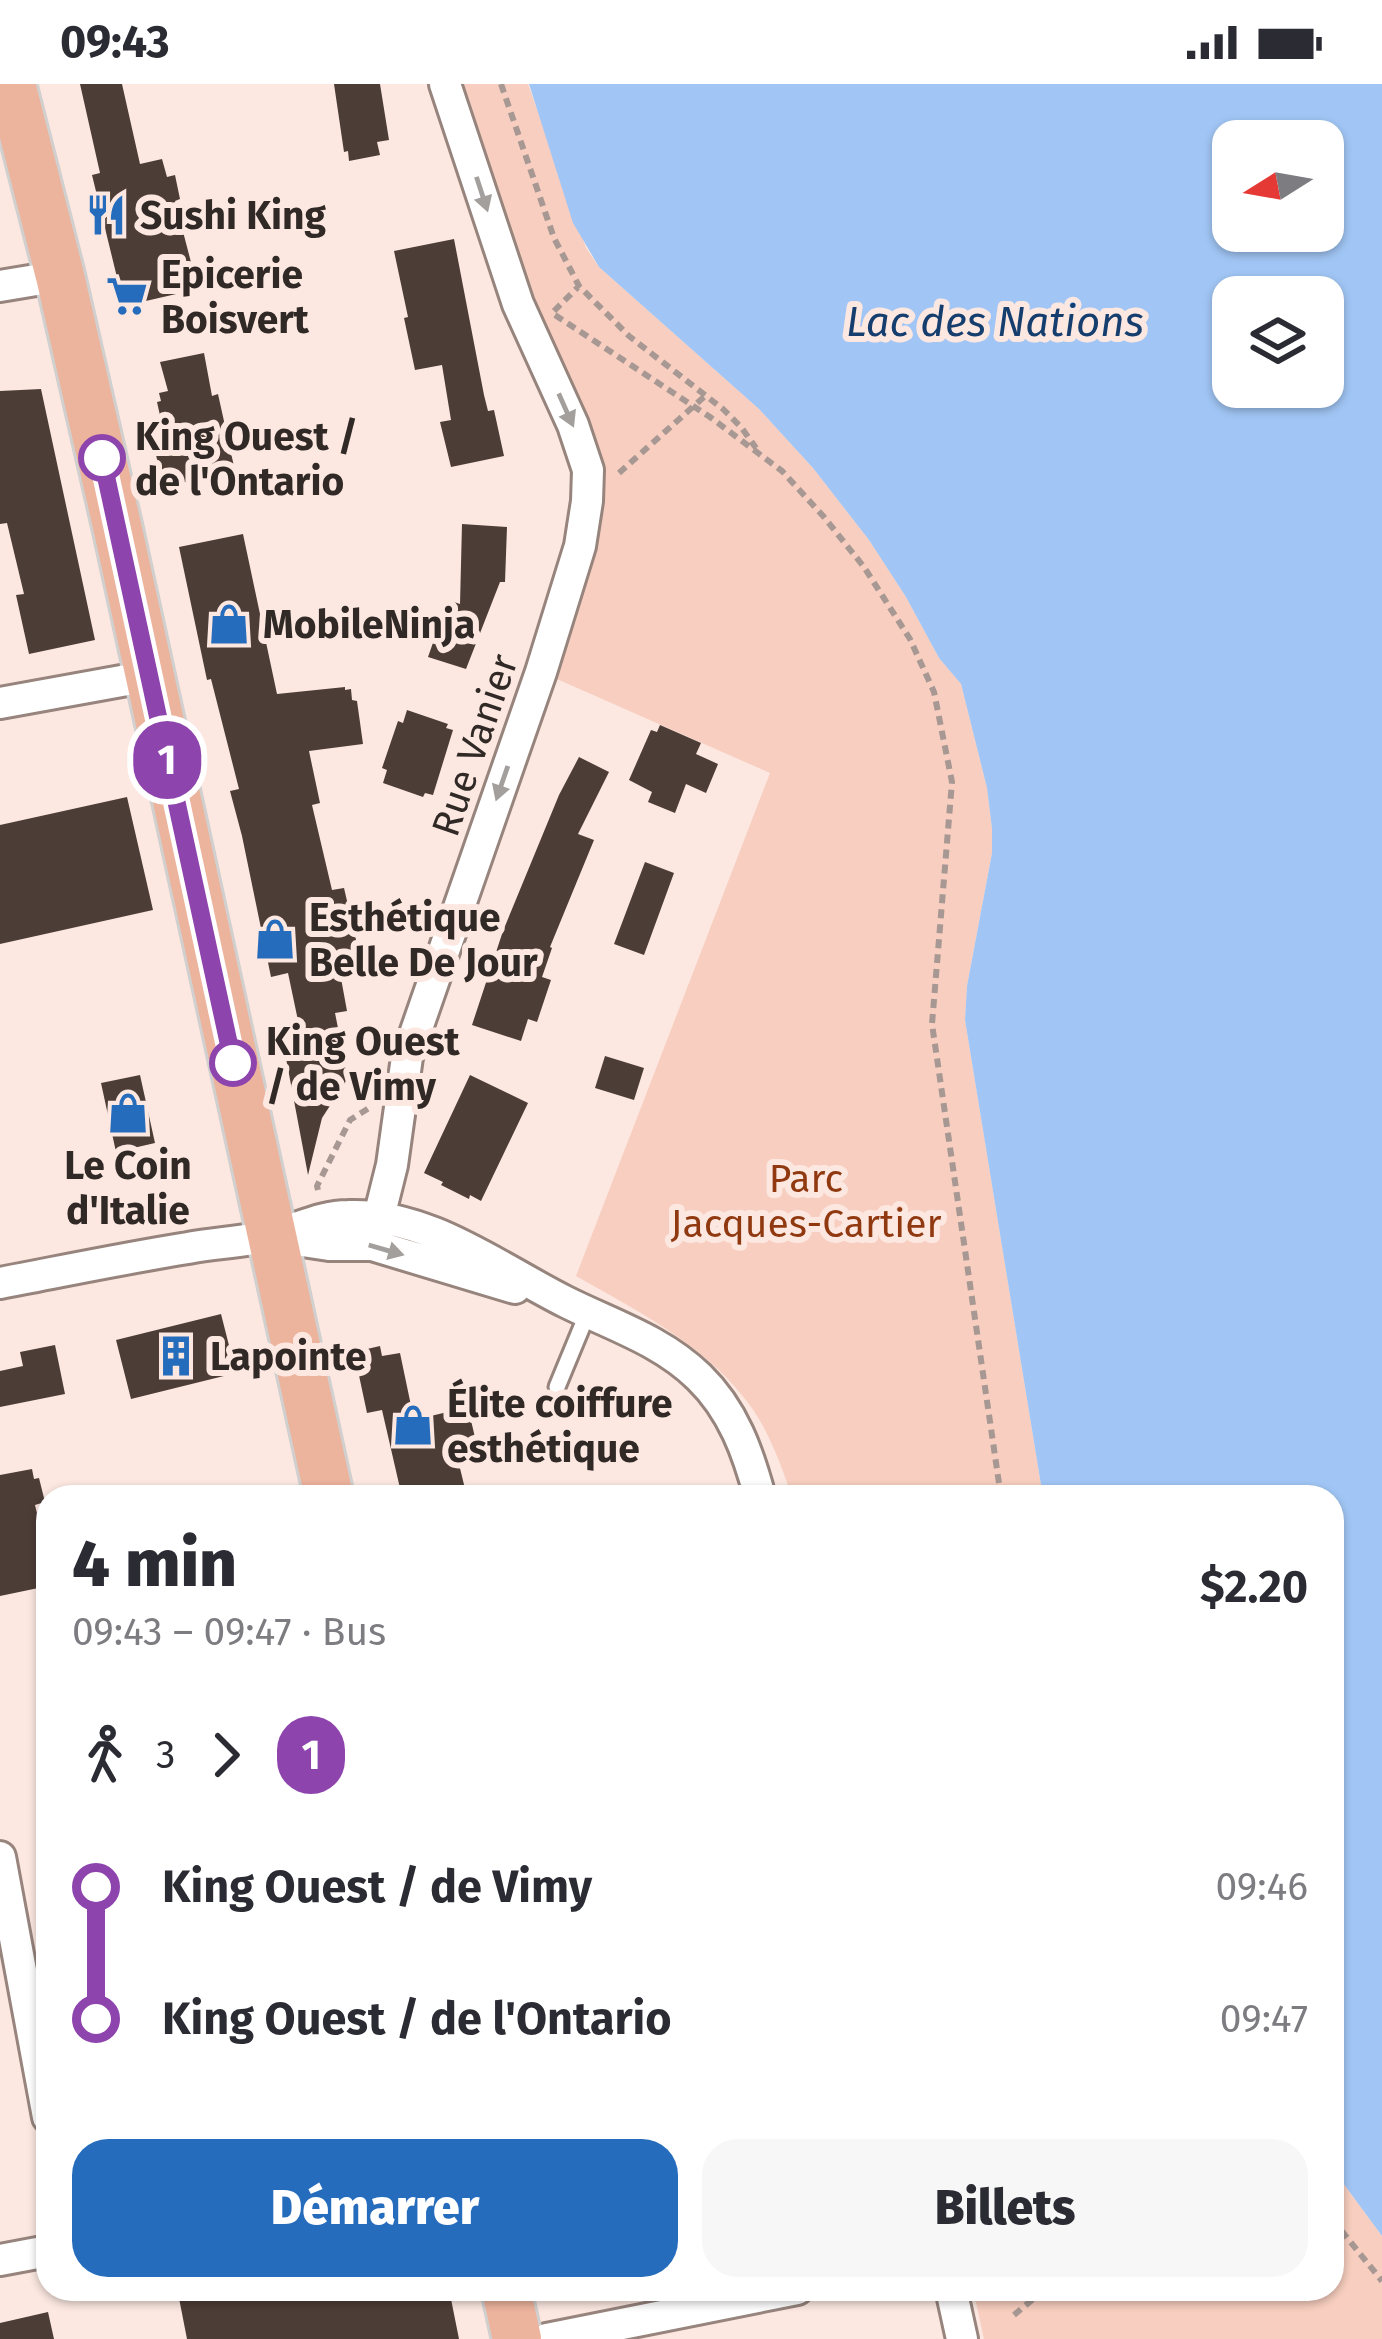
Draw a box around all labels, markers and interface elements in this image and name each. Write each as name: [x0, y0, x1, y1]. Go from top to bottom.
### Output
text: 09:43: [60, 15, 170, 69]
north arrow: [1212, 120, 1344, 252]
map controls: [1212, 120, 1344, 408]
one-way arrow: [473, 176, 492, 213]
restaurant icon: Sushi King: [83, 192, 129, 238]
place label: Sushi King: [140, 193, 326, 239]
place label: Epicerie Boisvert: [161, 252, 310, 343]
supermarket icon: Epicerie Boisvert: [104, 273, 150, 319]
button: layers: [1212, 276, 1344, 408]
water label: Lac des Nations: [846, 297, 1144, 347]
one-way arrow: [557, 393, 577, 428]
place label: King Ouest / de l'Ontario: [135, 414, 358, 505]
marker: King Ouest / de l'Ontario: [80, 436, 124, 480]
shop icon: MobileNinja: [206, 601, 252, 647]
place label: MobileNinja: [263, 602, 475, 648]
street label: Rue Vanier: [422, 648, 528, 842]
line badge: 1: [128, 721, 206, 799]
text: 1: [157, 735, 177, 785]
one-way arrow: [492, 766, 510, 802]
place label: Esthétique Belle De Jour: [309, 895, 538, 986]
shop icon: Esthétique Belle De Jour: [252, 916, 298, 962]
place label: King Ouest / de Vimy: [266, 1019, 461, 1110]
marker: King Ouest / de Vimy: [211, 1041, 255, 1085]
shop icon: Le Coin d'Italie: [105, 1090, 151, 1136]
place label: Le Coin d'Italie: [64, 1143, 192, 1234]
park label: Parc Jacques-Cartier: [671, 1156, 941, 1247]
one-way arrow: [368, 1242, 404, 1260]
building icon: Lapointe: [153, 1333, 199, 1379]
place label: Lapointe: [210, 1334, 366, 1380]
place label: Élite coiffure esthétique: [447, 1378, 673, 1472]
shop icon: Élite coiffure esthétique: [390, 1402, 436, 1448]
text: 4 min: [72, 1524, 237, 1603]
text: $2.20: [1200, 1560, 1308, 1614]
text: 09:43 – 09:47 · Bus: [72, 1609, 386, 1655]
icon: walk: [72, 1722, 138, 1788]
icon: forward: [193, 1722, 259, 1788]
text: 1: [301, 1730, 321, 1780]
text: 3: [156, 1732, 175, 1778]
text: King Ouest / de Vimy: [162, 1860, 592, 1914]
text: 09:46: [1215, 1864, 1308, 1910]
text: King Ouest / de l'Ontario: [162, 1992, 672, 2046]
text: 09:47: [1220, 1996, 1308, 2042]
button: Démarrer: [72, 2139, 678, 2277]
button: Billets: [702, 2139, 1308, 2277]

